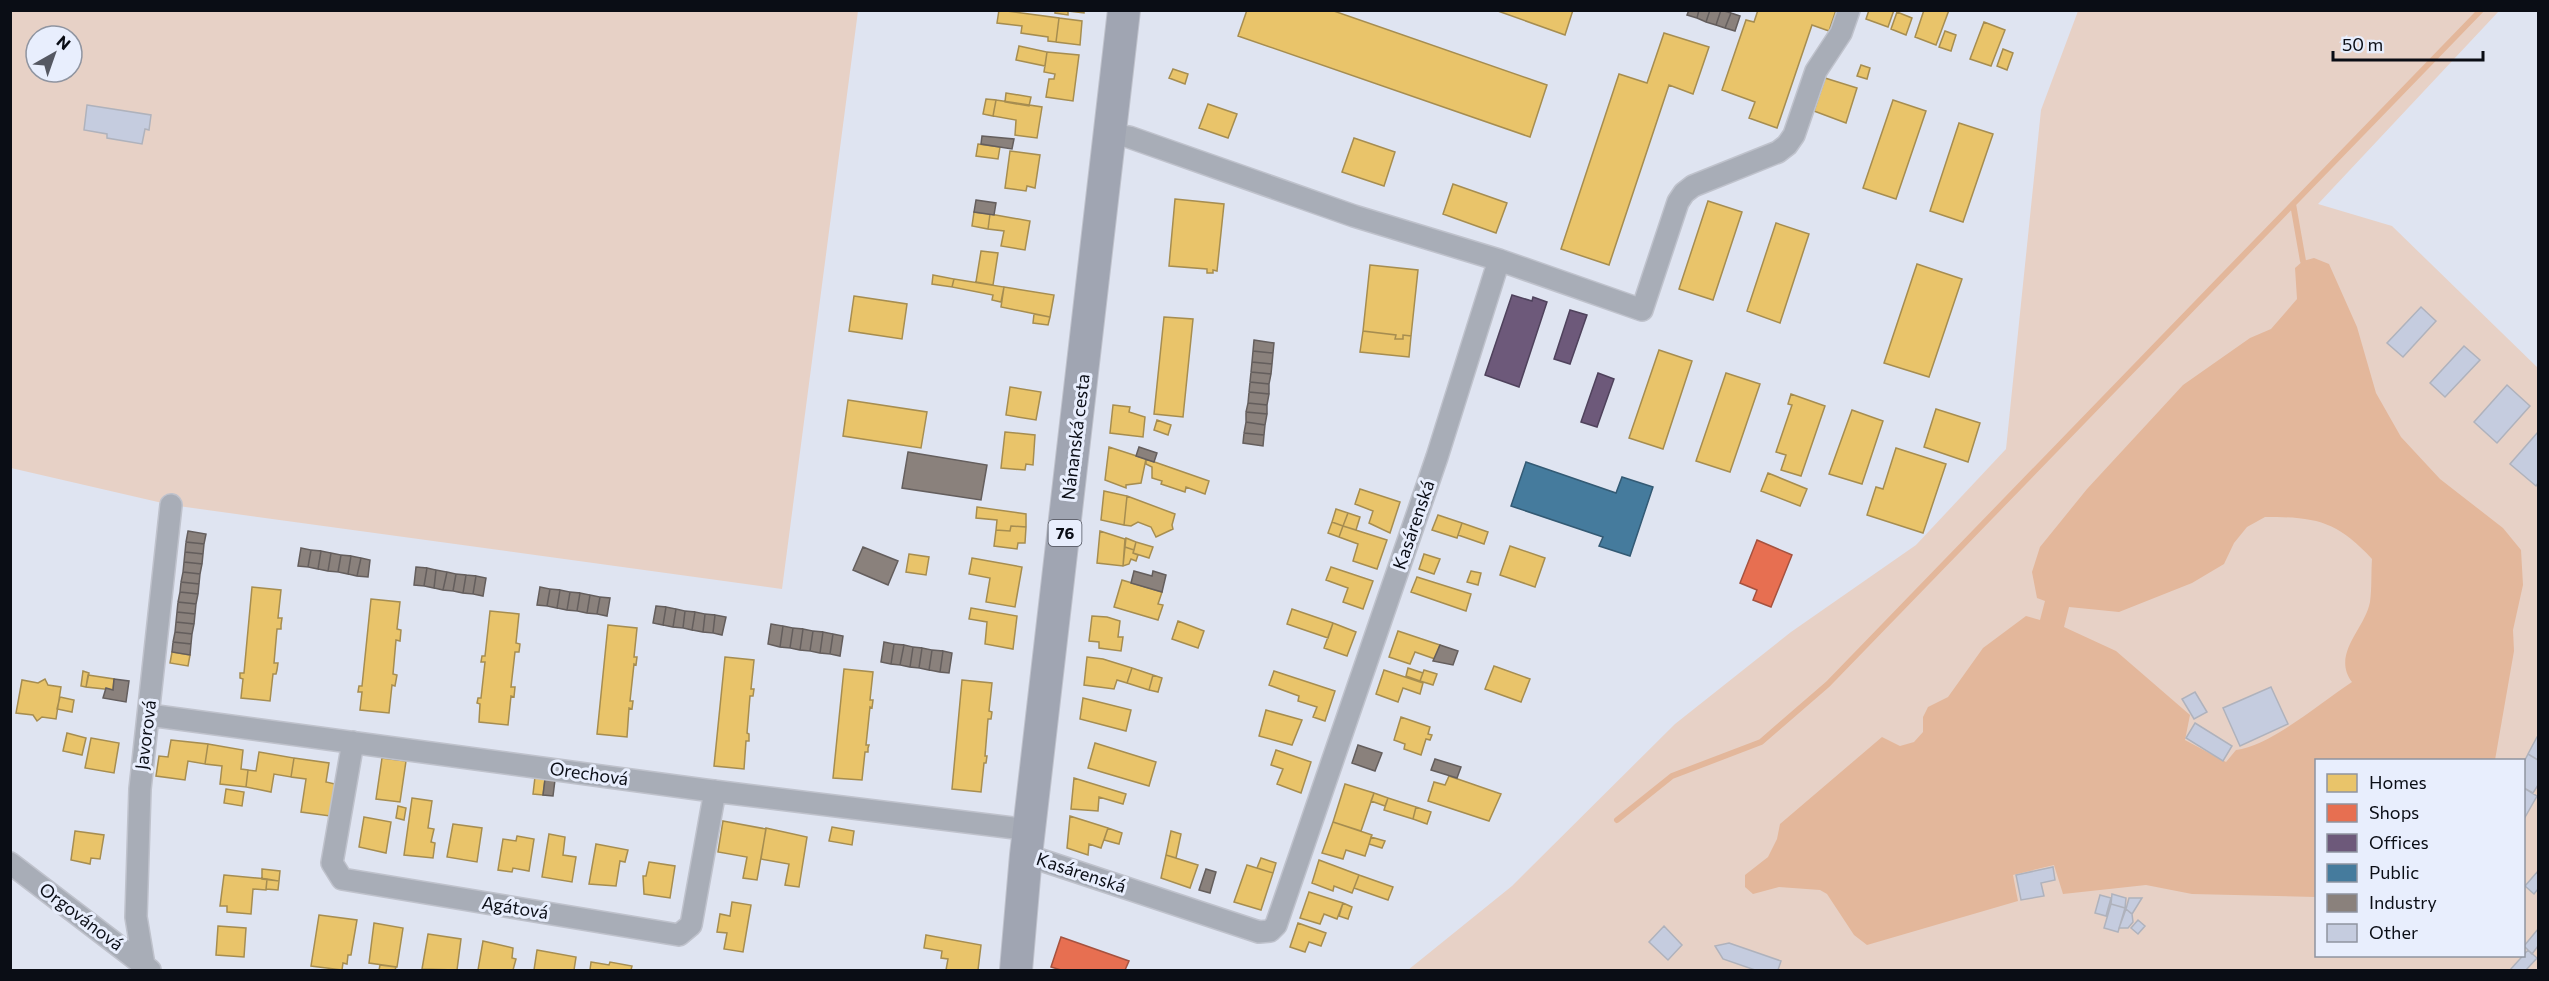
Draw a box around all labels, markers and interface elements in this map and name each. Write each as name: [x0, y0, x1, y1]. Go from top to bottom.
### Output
north arrow: [24, 24, 84, 84]
scale bar: [2333, 24, 2483, 62]
text: N: [53, 31, 75, 53]
text: 50 m: [2342, 33, 2383, 55]
street label: Nánanská cesta: [1056, 373, 1094, 501]
street label: Kasárenská: [1388, 477, 1439, 572]
road number: 76: [1048, 520, 1082, 546]
street label: Javorová: [130, 699, 160, 771]
street label: Orechová: [548, 757, 630, 789]
legend: [2315, 759, 2525, 957]
text: Homes: [2369, 771, 2427, 793]
text: Shops: [2369, 801, 2419, 823]
text: Offices: [2369, 831, 2429, 853]
street label: Kasárenská: [1034, 847, 1129, 897]
text: Public: [2369, 861, 2419, 883]
street label: Orgovánová: [35, 877, 128, 955]
street label: Agátová: [480, 891, 550, 923]
text: Industry: [2369, 891, 2437, 913]
text: Other: [2369, 921, 2418, 943]

